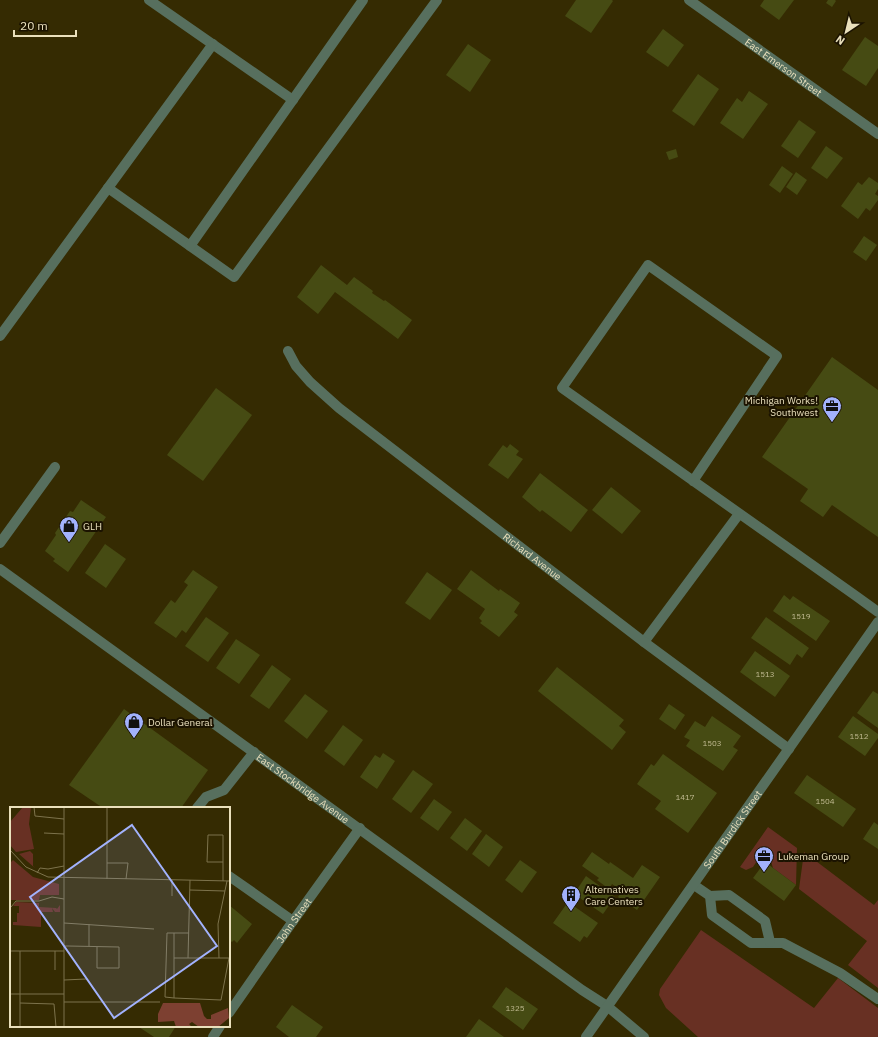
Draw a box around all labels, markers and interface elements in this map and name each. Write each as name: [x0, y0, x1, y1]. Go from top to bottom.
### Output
scale bar: [14, 12, 76, 38]
north arrow: [826, 12, 866, 52]
text: 20 m: [20, 18, 48, 33]
text: N: [833, 32, 848, 48]
street label: East Emerson Street: [742, 36, 825, 100]
place label: Michigan Works! Southwest: [745, 394, 818, 419]
office icon: Michigan Works! Southwest: [821, 395, 843, 423]
shop icon: GLH: [58, 515, 80, 543]
place label: GLH: [83, 520, 102, 533]
street label: Richard Avenue: [500, 530, 564, 584]
house number: 1519: [791, 611, 811, 621]
house number: 1513: [755, 669, 775, 679]
shop icon: Dollar General: [123, 711, 145, 739]
place label: Dollar General: [148, 716, 213, 729]
house number: 1512: [849, 731, 869, 741]
house number: 1503: [702, 738, 722, 748]
street label: East Stockbridge Avenue: [254, 751, 352, 827]
street label: South Burdick Street: [700, 787, 765, 871]
house number: 1417: [675, 792, 695, 802]
house number: 1504: [815, 796, 835, 806]
inset map: [10, 807, 230, 1027]
office icon: Lukeman Group: [753, 845, 775, 873]
place label: Lukeman Group: [778, 850, 849, 863]
place label: Alternatives Care Centers: [585, 883, 643, 908]
building icon: Alternatives Care Centers: [560, 884, 582, 912]
street label: John Street: [274, 895, 315, 946]
house number: 1325: [505, 1003, 525, 1013]

